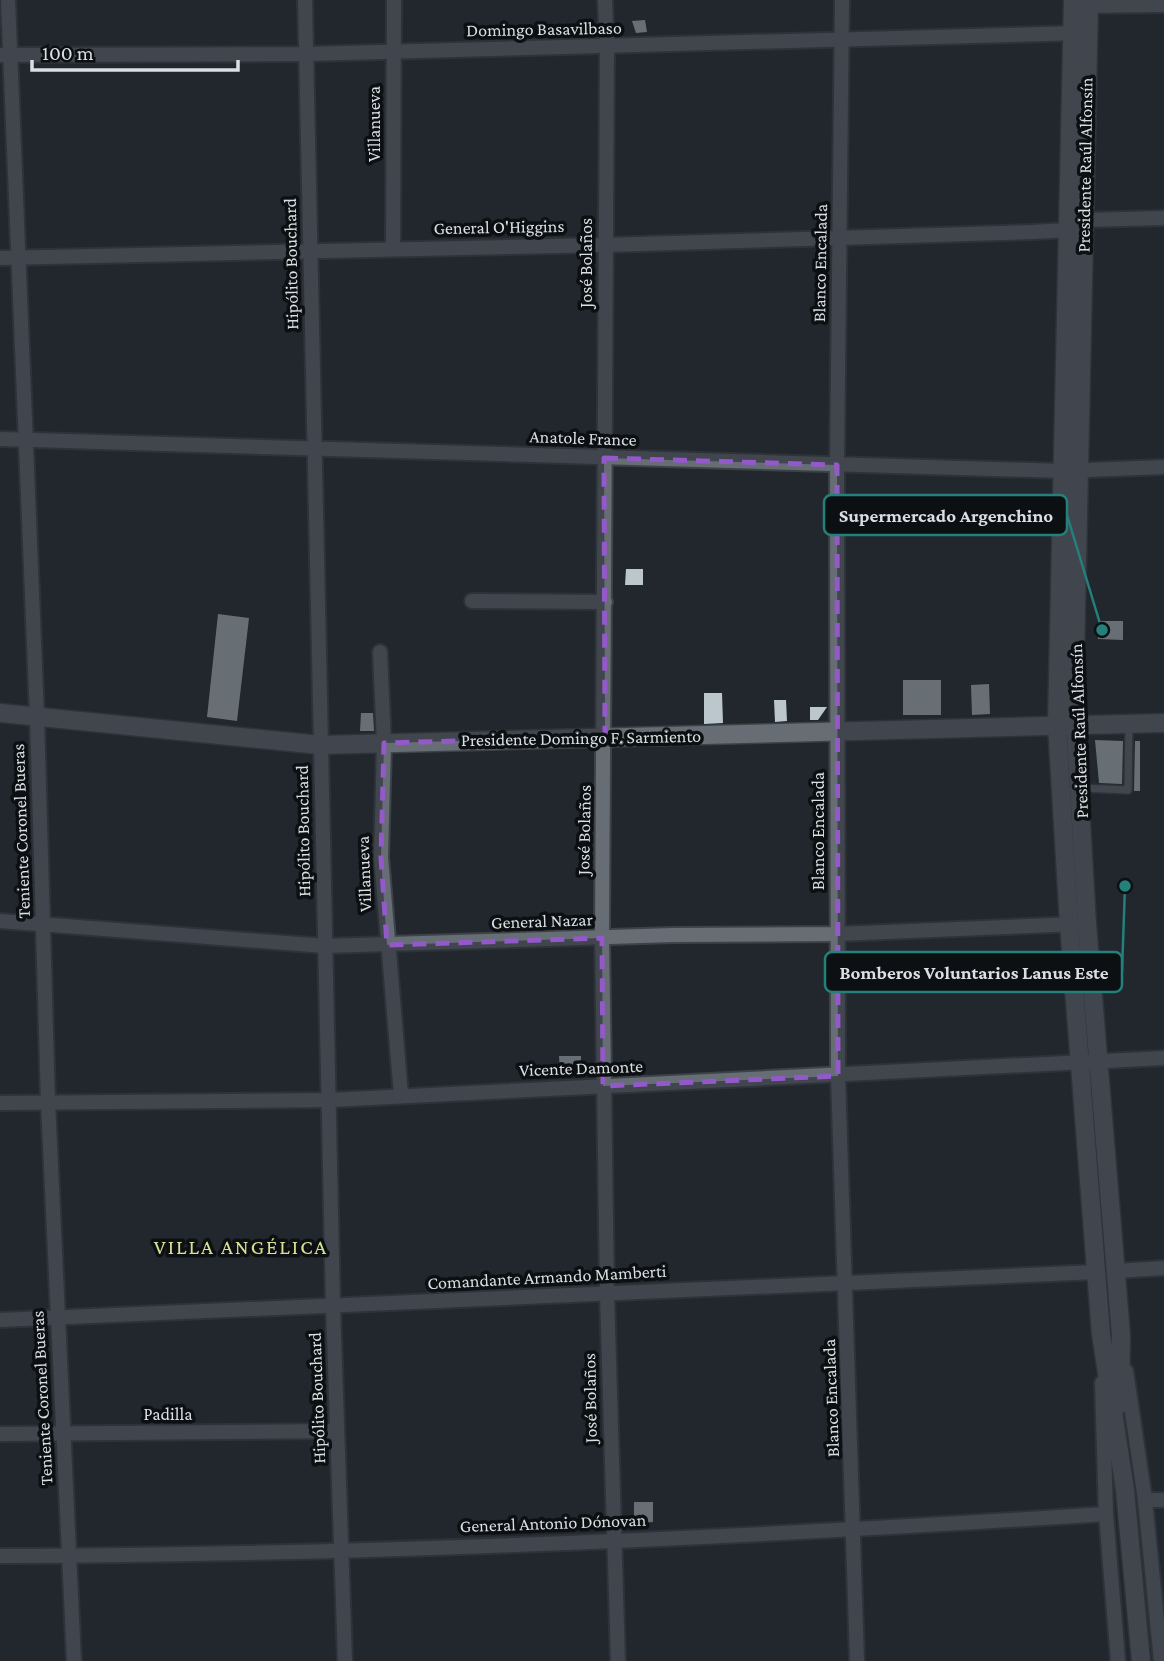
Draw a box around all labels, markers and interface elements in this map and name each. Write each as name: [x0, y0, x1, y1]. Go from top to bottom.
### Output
street label: Domingo Basavilbaso: [466, 18, 622, 40]
scale bar: [32, 28, 238, 72]
text: 100 m: [42, 41, 94, 65]
street label: Presidente Raúl Alfonsín: [1073, 77, 1097, 253]
street label: Villanueva: [364, 86, 384, 162]
street label: Hipólito Bouchard: [280, 197, 302, 330]
street label: Blanco Encalada: [809, 204, 831, 322]
street label: General O'Higgins: [433, 216, 565, 238]
street label: José Bolaños: [576, 218, 596, 310]
street label: Anatole France: [529, 426, 637, 450]
callout: Supermercado Argenchino: [824, 495, 1067, 535]
text: Supermercado Argenchino: [839, 505, 1053, 526]
street label: Presidente Raúl Alfonsín: [1066, 643, 1092, 819]
street label: Presidente Domingo F. Sarmiento: [461, 726, 701, 750]
street label: Teniente Coronel Bueras: [8, 743, 34, 919]
street label: Hipólito Bouchard: [292, 764, 314, 897]
street label: Blanco Encalada: [808, 772, 828, 890]
street label: José Bolaños: [573, 785, 595, 877]
street label: Villanueva: [353, 836, 375, 912]
street label: General Nazar: [491, 909, 594, 933]
callout: Bomberos Voluntarios Lanus Este: [825, 952, 1122, 992]
text: Bomberos Voluntarios Lanus Este: [839, 962, 1109, 983]
street label: Vicente Damonte: [519, 1056, 643, 1080]
district label: VILLA ANGÉLICA: [154, 1235, 328, 1259]
street label: Comandante Armando Mamberti: [427, 1261, 667, 1293]
street label: Teniente Coronel Bueras: [27, 1310, 57, 1486]
street label: Hipólito Bouchard: [305, 1331, 329, 1464]
street label: Blanco Encalada: [819, 1338, 843, 1458]
street label: José Bolaños: [579, 1353, 601, 1445]
street label: Padilla: [143, 1404, 193, 1424]
street label: General Antonio Dónovan: [460, 1510, 647, 1536]

